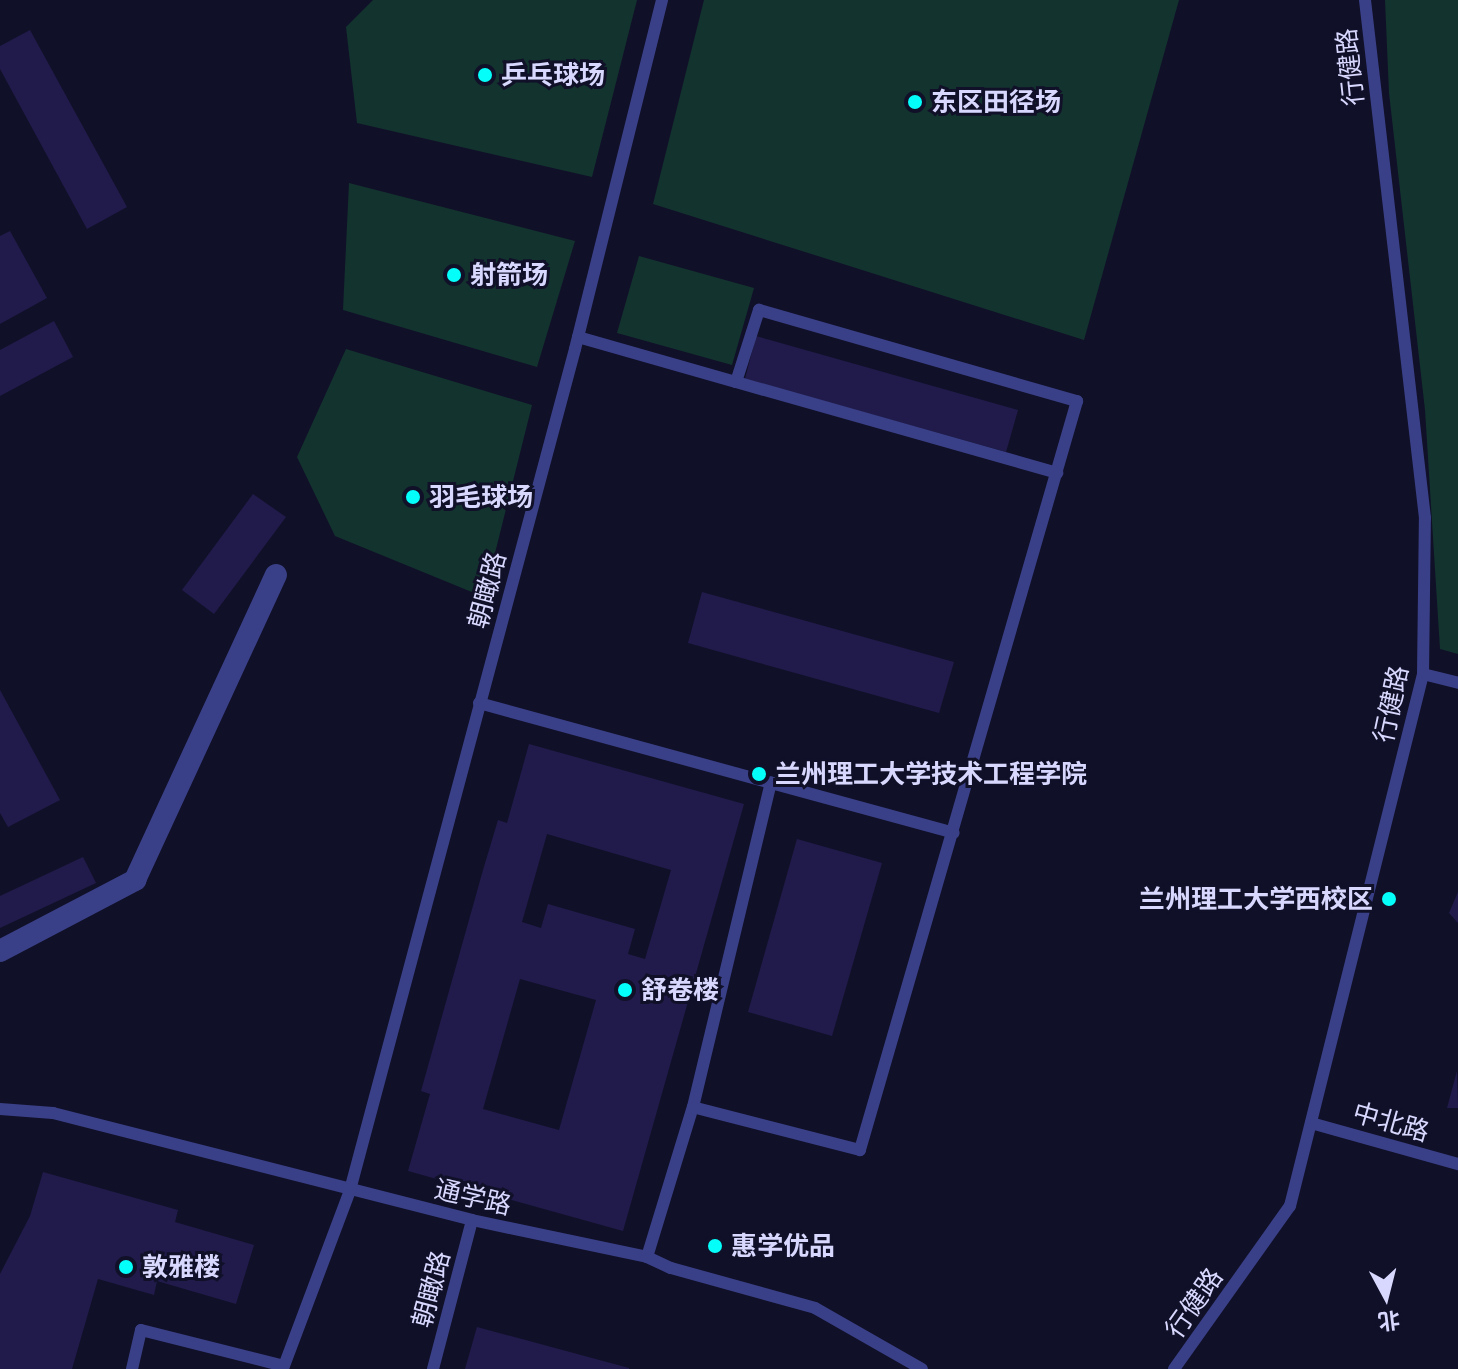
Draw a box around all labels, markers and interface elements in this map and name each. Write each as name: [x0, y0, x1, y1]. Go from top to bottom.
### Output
street label: 行健路: [1330, 27, 1370, 107]
place label: 乒乓球场: [501, 59, 605, 91]
marker: 乒乓球场: [476, 66, 494, 84]
place label: 东区田径场: [931, 86, 1061, 118]
marker: 东区田径场: [906, 93, 924, 111]
place label: 射箭场: [470, 259, 548, 291]
marker: 射箭场: [445, 266, 463, 284]
place label: 羽毛球场: [429, 481, 533, 513]
marker: 羽毛球场: [404, 488, 422, 506]
street label: 朝瞰路: [462, 548, 512, 632]
street label: 行健路: [1368, 663, 1414, 745]
place label: 兰州理工大学技术工程学院: [775, 758, 1087, 790]
marker: 兰州理工大学技术工程学院: [750, 765, 768, 783]
place label: 兰州理工大学西校区: [1139, 883, 1373, 915]
marker: 兰州理工大学西校区: [1380, 890, 1398, 908]
place label: 舒卷楼: [641, 974, 719, 1006]
marker: 舒卷楼: [616, 981, 634, 999]
street label: 中北路: [1349, 1096, 1433, 1148]
street label: 通学路: [431, 1173, 515, 1221]
place label: 惠学优品: [731, 1230, 835, 1262]
marker: 惠学优品: [706, 1237, 724, 1255]
street label: 朝瞰路: [406, 1247, 456, 1331]
place label: 敦雅楼: [142, 1251, 220, 1283]
north arrow: [1346, 1257, 1426, 1337]
marker: 敦雅楼: [117, 1258, 135, 1276]
street label: 行健路: [1159, 1262, 1229, 1344]
text: 北: [1376, 1306, 1402, 1336]

